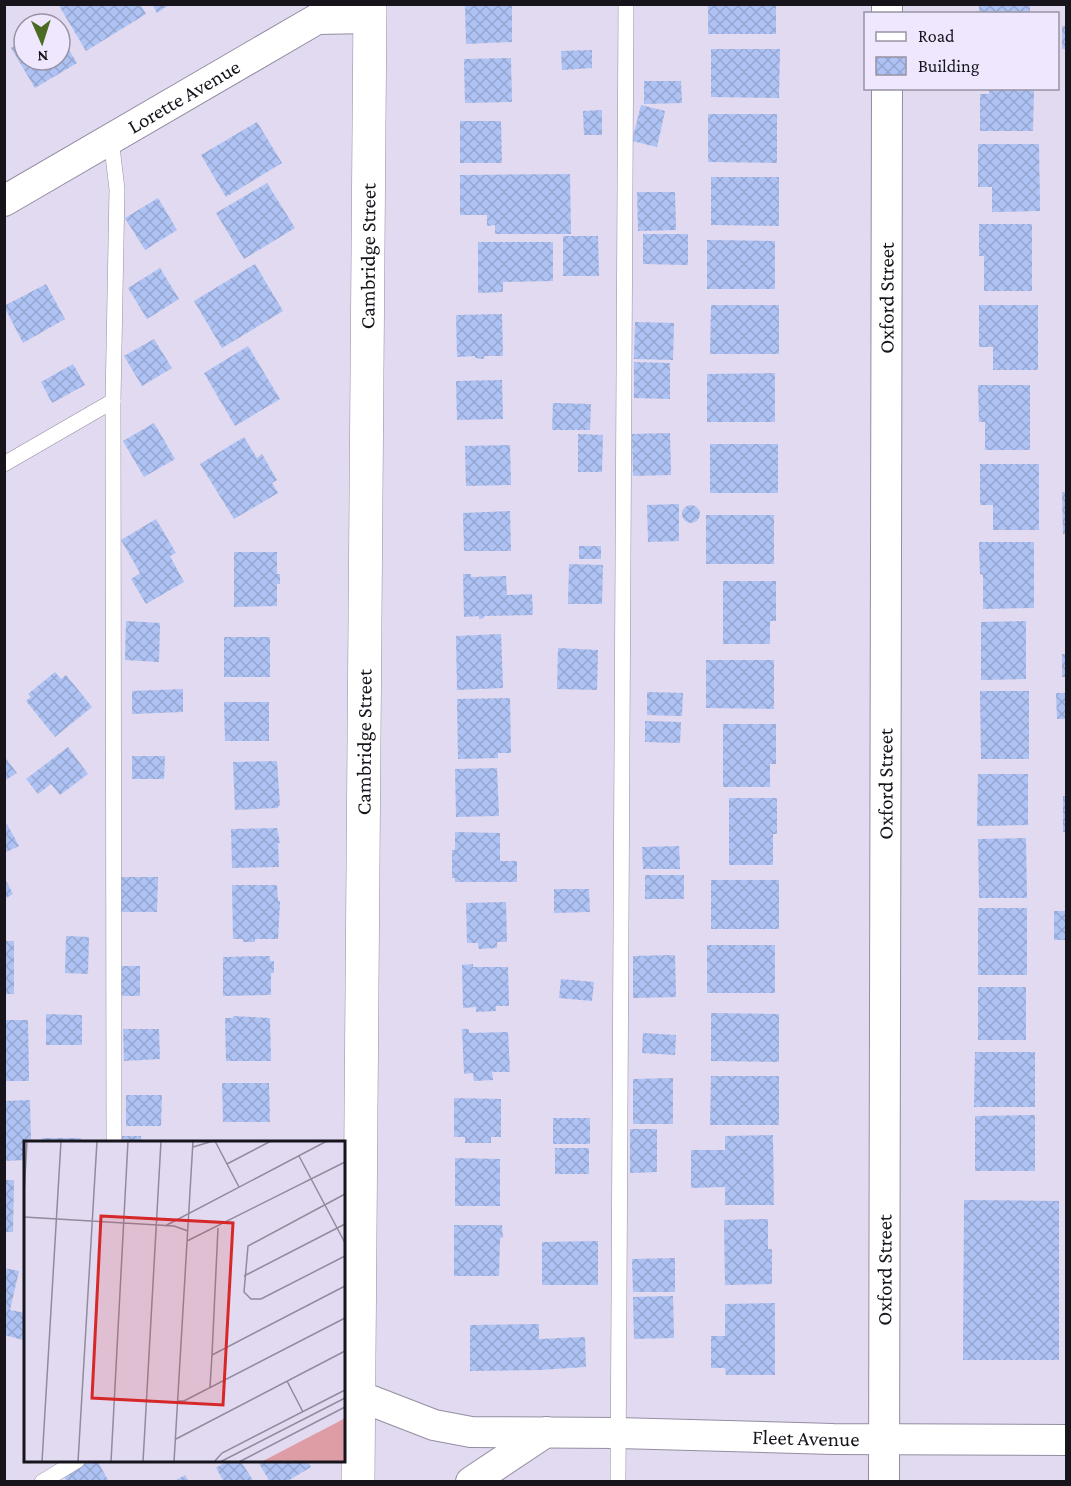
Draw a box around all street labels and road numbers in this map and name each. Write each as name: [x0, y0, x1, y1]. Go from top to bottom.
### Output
street label: Lorette Avenue: [123, 54, 244, 138]
street label: Cambridge Street: [355, 182, 381, 329]
street label: Oxford Street: [874, 241, 899, 354]
street label: Cambridge Street: [351, 668, 377, 815]
street label: Oxford Street: [873, 727, 898, 840]
street label: Oxford Street: [872, 1213, 897, 1326]
street label: Fleet Avenue: [752, 1425, 859, 1451]

